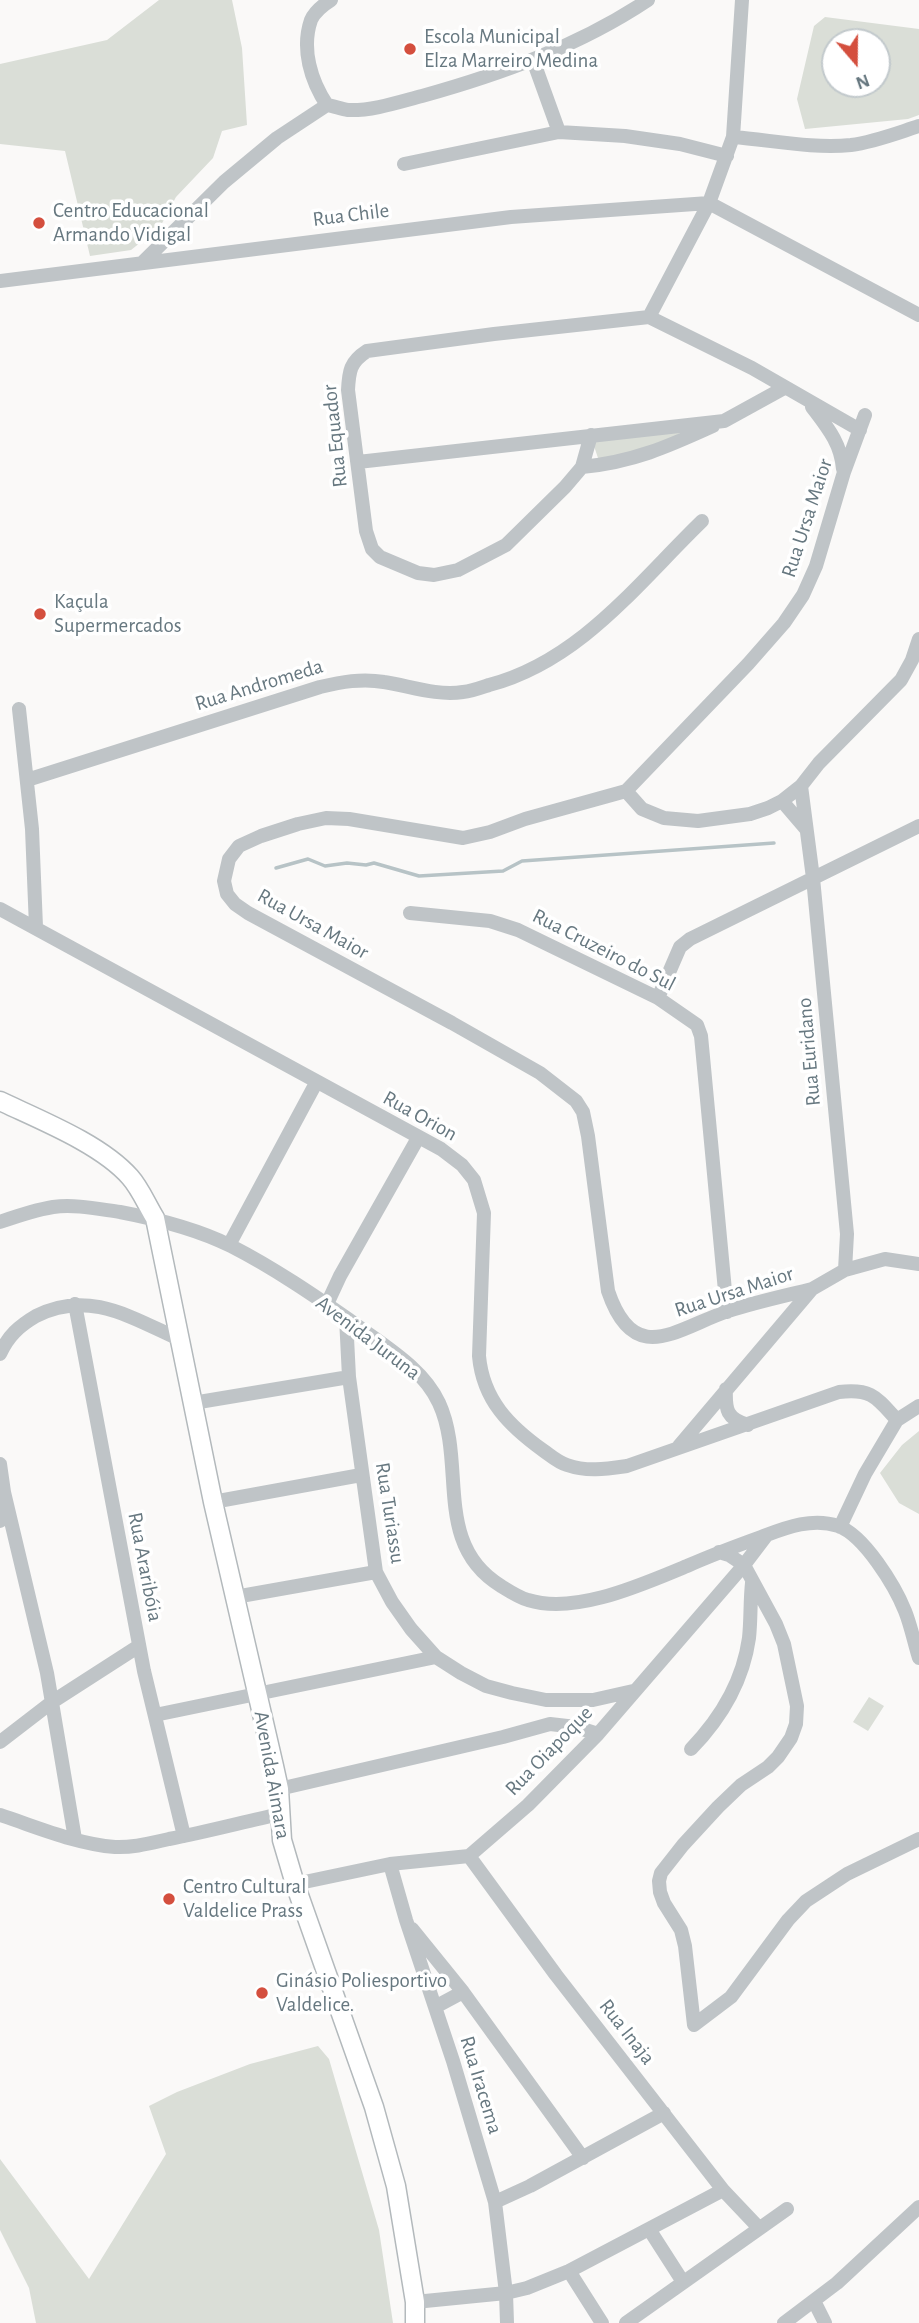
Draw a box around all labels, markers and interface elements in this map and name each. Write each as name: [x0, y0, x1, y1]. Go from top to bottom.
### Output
place label: Escola Municipal Elza Marreiro Medina: [424, 24, 598, 74]
north arrow: [821, 28, 891, 98]
marker: Escola Municipal Elza Marreiro Medina: [402, 41, 418, 57]
text: N: [853, 70, 872, 93]
place label: Centro Educacional Armando Vidigal: [53, 198, 209, 248]
street label: Rua Chile: [311, 198, 391, 232]
marker: Centro Educacional Armando Vidigal: [31, 215, 47, 231]
street label: Rua Equador: [317, 383, 353, 489]
street label: Rua Ursa Maior: [776, 455, 838, 581]
place label: Kaçula Supermercados: [54, 589, 182, 639]
marker: Kaçula Supermercados: [32, 606, 48, 622]
street label: Rua Andromeda: [192, 654, 326, 716]
street label: Rua Ursa Maior: [253, 883, 373, 965]
street label: Rua Cruzeiro do Sul: [528, 903, 680, 997]
street label: Rua Euridano: [792, 997, 826, 1107]
street label: Rua Orion: [378, 1085, 462, 1147]
street label: Rua Ursa Maior: [671, 1261, 797, 1323]
street label: Avenida Juruna: [311, 1290, 425, 1386]
street label: Rua Turiassu: [370, 1461, 410, 1565]
street label: Rua Araribóia: [122, 1510, 168, 1624]
street label: Rua Oiapoque: [500, 1701, 598, 1801]
street label: Avenida Aimara: [248, 1709, 296, 1841]
place label: Centro Cultural Valdelice Prass: [183, 1874, 306, 1924]
marker: Centro Cultural Valdelice Prass: [161, 1891, 177, 1907]
place label: Ginásio Poliesportivo Valdelice.: [276, 1968, 447, 2018]
marker: Ginásio Poliesportivo Valdelice.: [254, 1985, 270, 2001]
street label: Rua Inaja: [594, 1994, 660, 2070]
street label: Rua Iracema: [454, 2033, 508, 2137]

